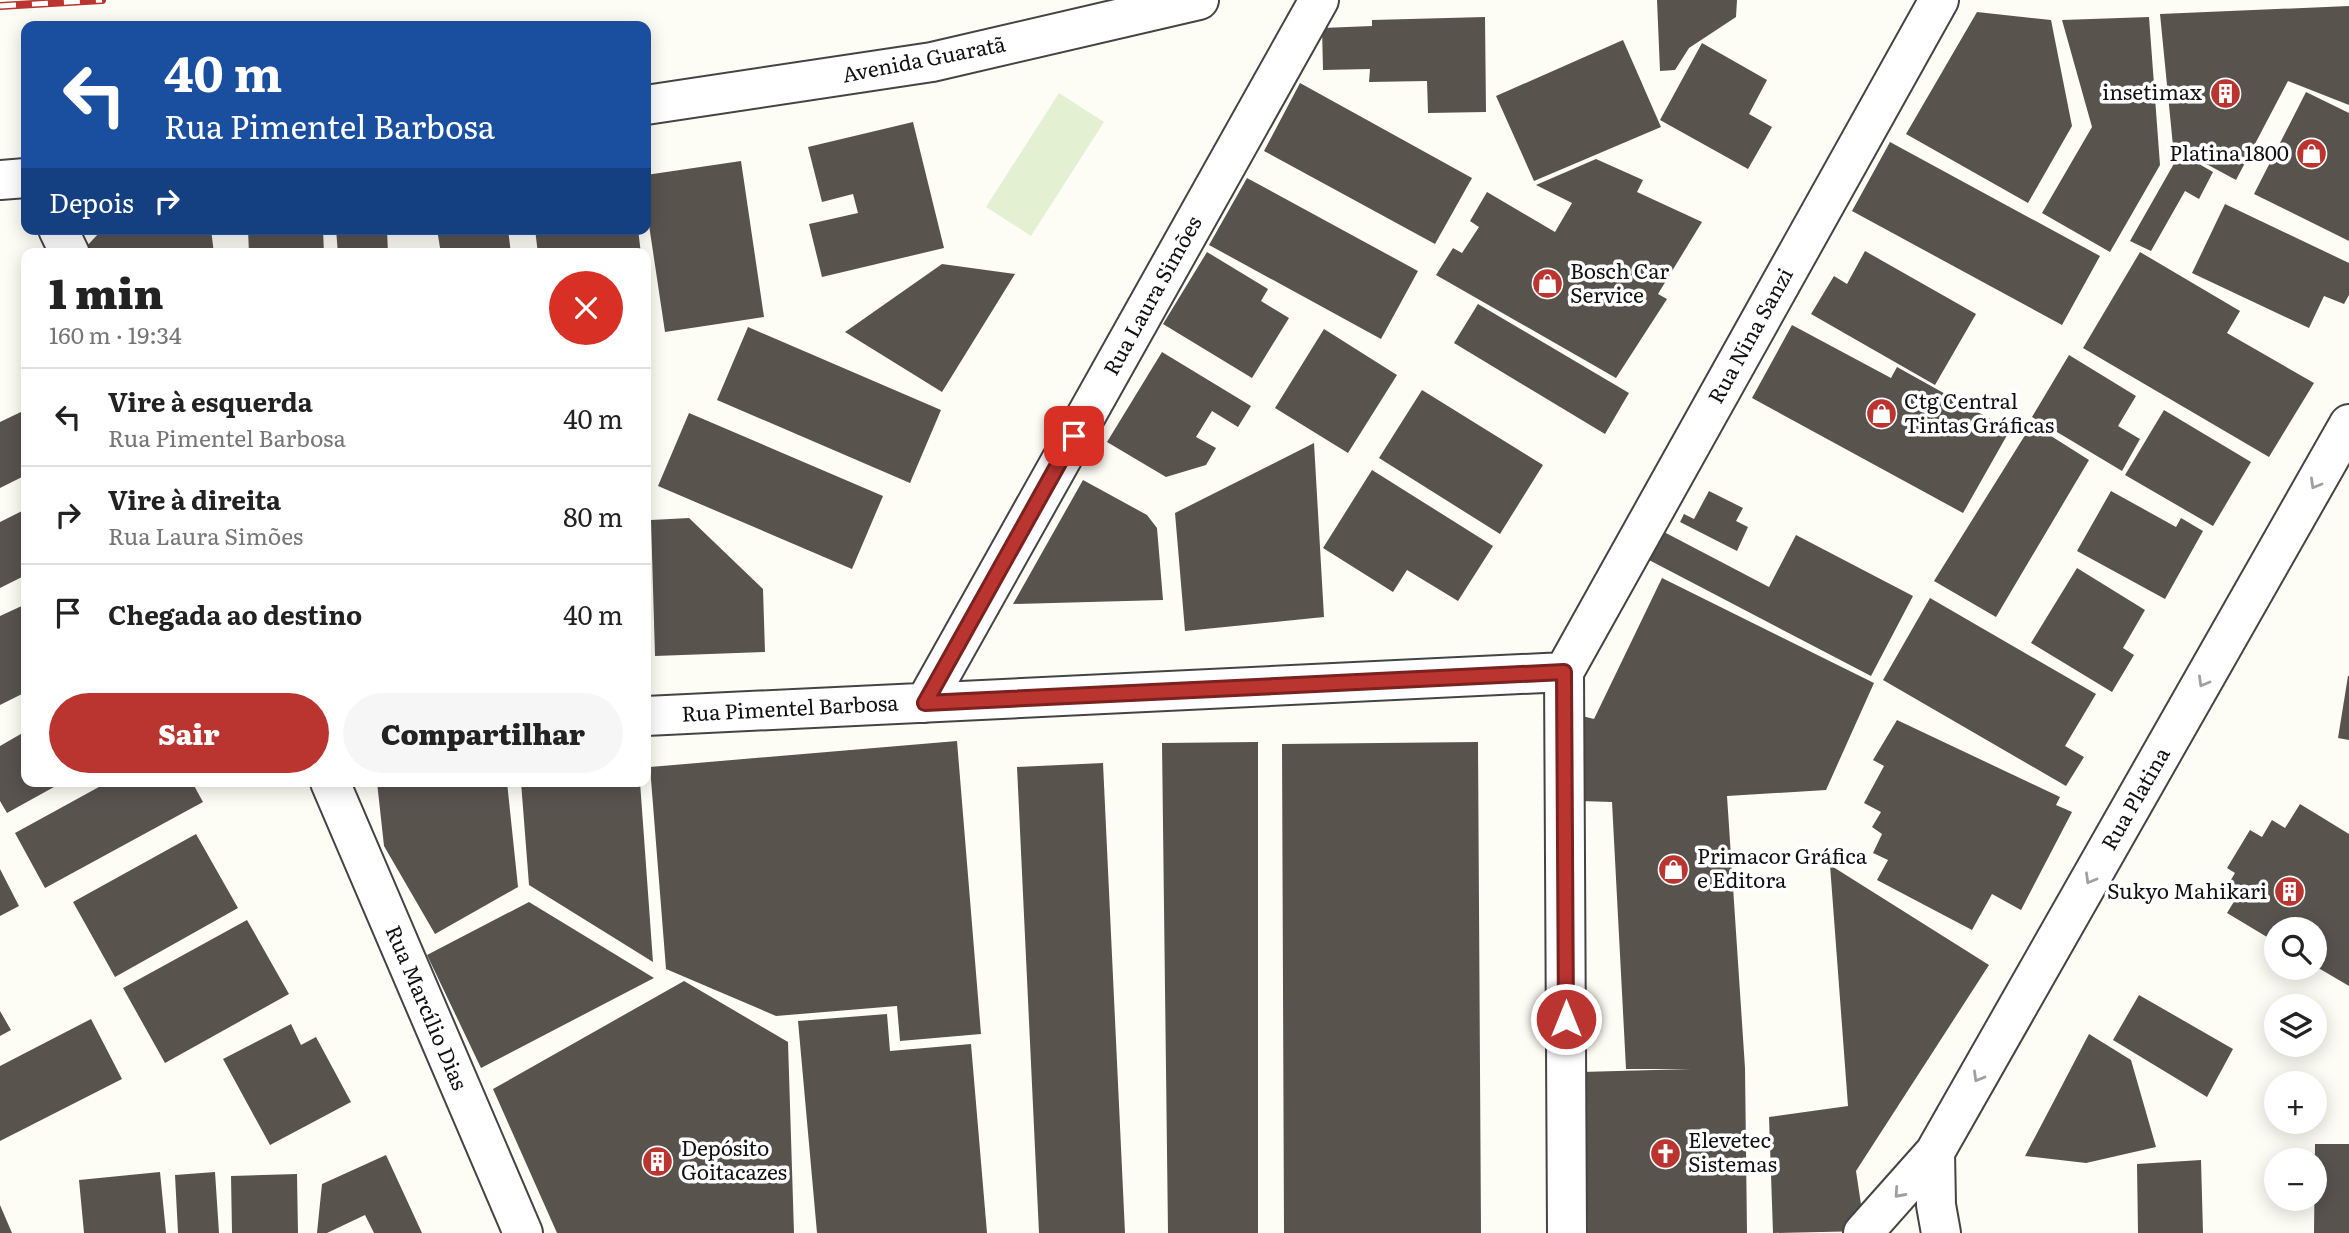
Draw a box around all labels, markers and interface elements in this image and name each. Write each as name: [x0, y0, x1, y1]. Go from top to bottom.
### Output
street label: Avenida Guaratã: [839, 26, 1009, 89]
text: 40 m: [164, 34, 282, 107]
icon: left: [49, 49, 140, 140]
place label: insetimax: [2102, 75, 2202, 106]
building icon: insetimax: [2208, 76, 2242, 110]
text: Rua Pimentel Barbosa: [164, 101, 495, 149]
place label: Platina 1800: [2169, 136, 2289, 167]
shop icon: Platina 1800: [2295, 137, 2329, 171]
text: Depois: [49, 182, 134, 221]
icon: right: [148, 182, 186, 220]
street label: Rua Laura Simões: [1094, 209, 1208, 380]
place label: Bosch Car Service: [1570, 254, 1669, 309]
text: 1 min: [49, 260, 164, 322]
street label: Rua Nina Sanzi: [1699, 261, 1799, 408]
shop icon: Bosch Car Service: [1530, 267, 1564, 301]
button: close: [549, 271, 623, 345]
text: 160 m · 19:34: [49, 317, 182, 351]
text: Vire à esquerda: [108, 381, 313, 420]
place label: Ctg Central Tintas Gráficas: [1904, 384, 2054, 439]
shop icon: Ctg Central Tintas Gráficas: [1864, 397, 1898, 431]
icon: left: [49, 398, 87, 436]
text: 40 m: [563, 398, 623, 437]
pin: [1044, 406, 1104, 466]
icon: arrive: [1055, 417, 1093, 455]
text: Rua Pimentel Barbosa: [108, 420, 346, 454]
one-way arrow: [2310, 476, 2323, 489]
text: Vire à direita: [108, 479, 281, 518]
icon: right: [49, 496, 87, 534]
text: 80 m: [563, 496, 623, 535]
text: Rua Laura Simões: [108, 518, 303, 552]
icon: arrive: [49, 594, 87, 632]
text: Chegada ao destino: [108, 594, 362, 633]
text: 40 m: [563, 594, 623, 633]
one-way arrow: [2198, 674, 2211, 687]
street label: Rua Pimentel Barbosa: [681, 685, 900, 728]
button: Sair: [49, 693, 329, 773]
button: Compartilhar: [343, 693, 623, 773]
street label: Rua Platina: [2092, 740, 2176, 855]
place label: Primacor Gráfica e Editora: [1697, 839, 1868, 894]
shop icon: Primacor Gráfica e Editora: [1657, 852, 1691, 886]
one-way arrow: [2086, 872, 2099, 885]
place label: Sukyo Mahikari: [2107, 874, 2267, 905]
building icon: Sukyo Mahikari: [2273, 875, 2307, 909]
map controls: [2264, 917, 2327, 1211]
button: search: [2264, 917, 2327, 980]
street label: Rua Marcílio Dias: [380, 920, 477, 1094]
position arrow: [1529, 982, 1603, 1056]
button: layers: [2264, 994, 2327, 1057]
one-way arrow: [1973, 1070, 1986, 1082]
button: +: [2264, 1071, 2327, 1134]
place label: Elevetec Sistemas: [1688, 1123, 1777, 1178]
place label: Depósito Goitacazes: [681, 1131, 787, 1186]
church icon: Elevetec Sistemas: [1648, 1136, 1682, 1170]
building icon: Depósito Goitacazes: [641, 1144, 675, 1178]
button: −: [2264, 1148, 2327, 1211]
one-way arrow: [1895, 1185, 1907, 1198]

